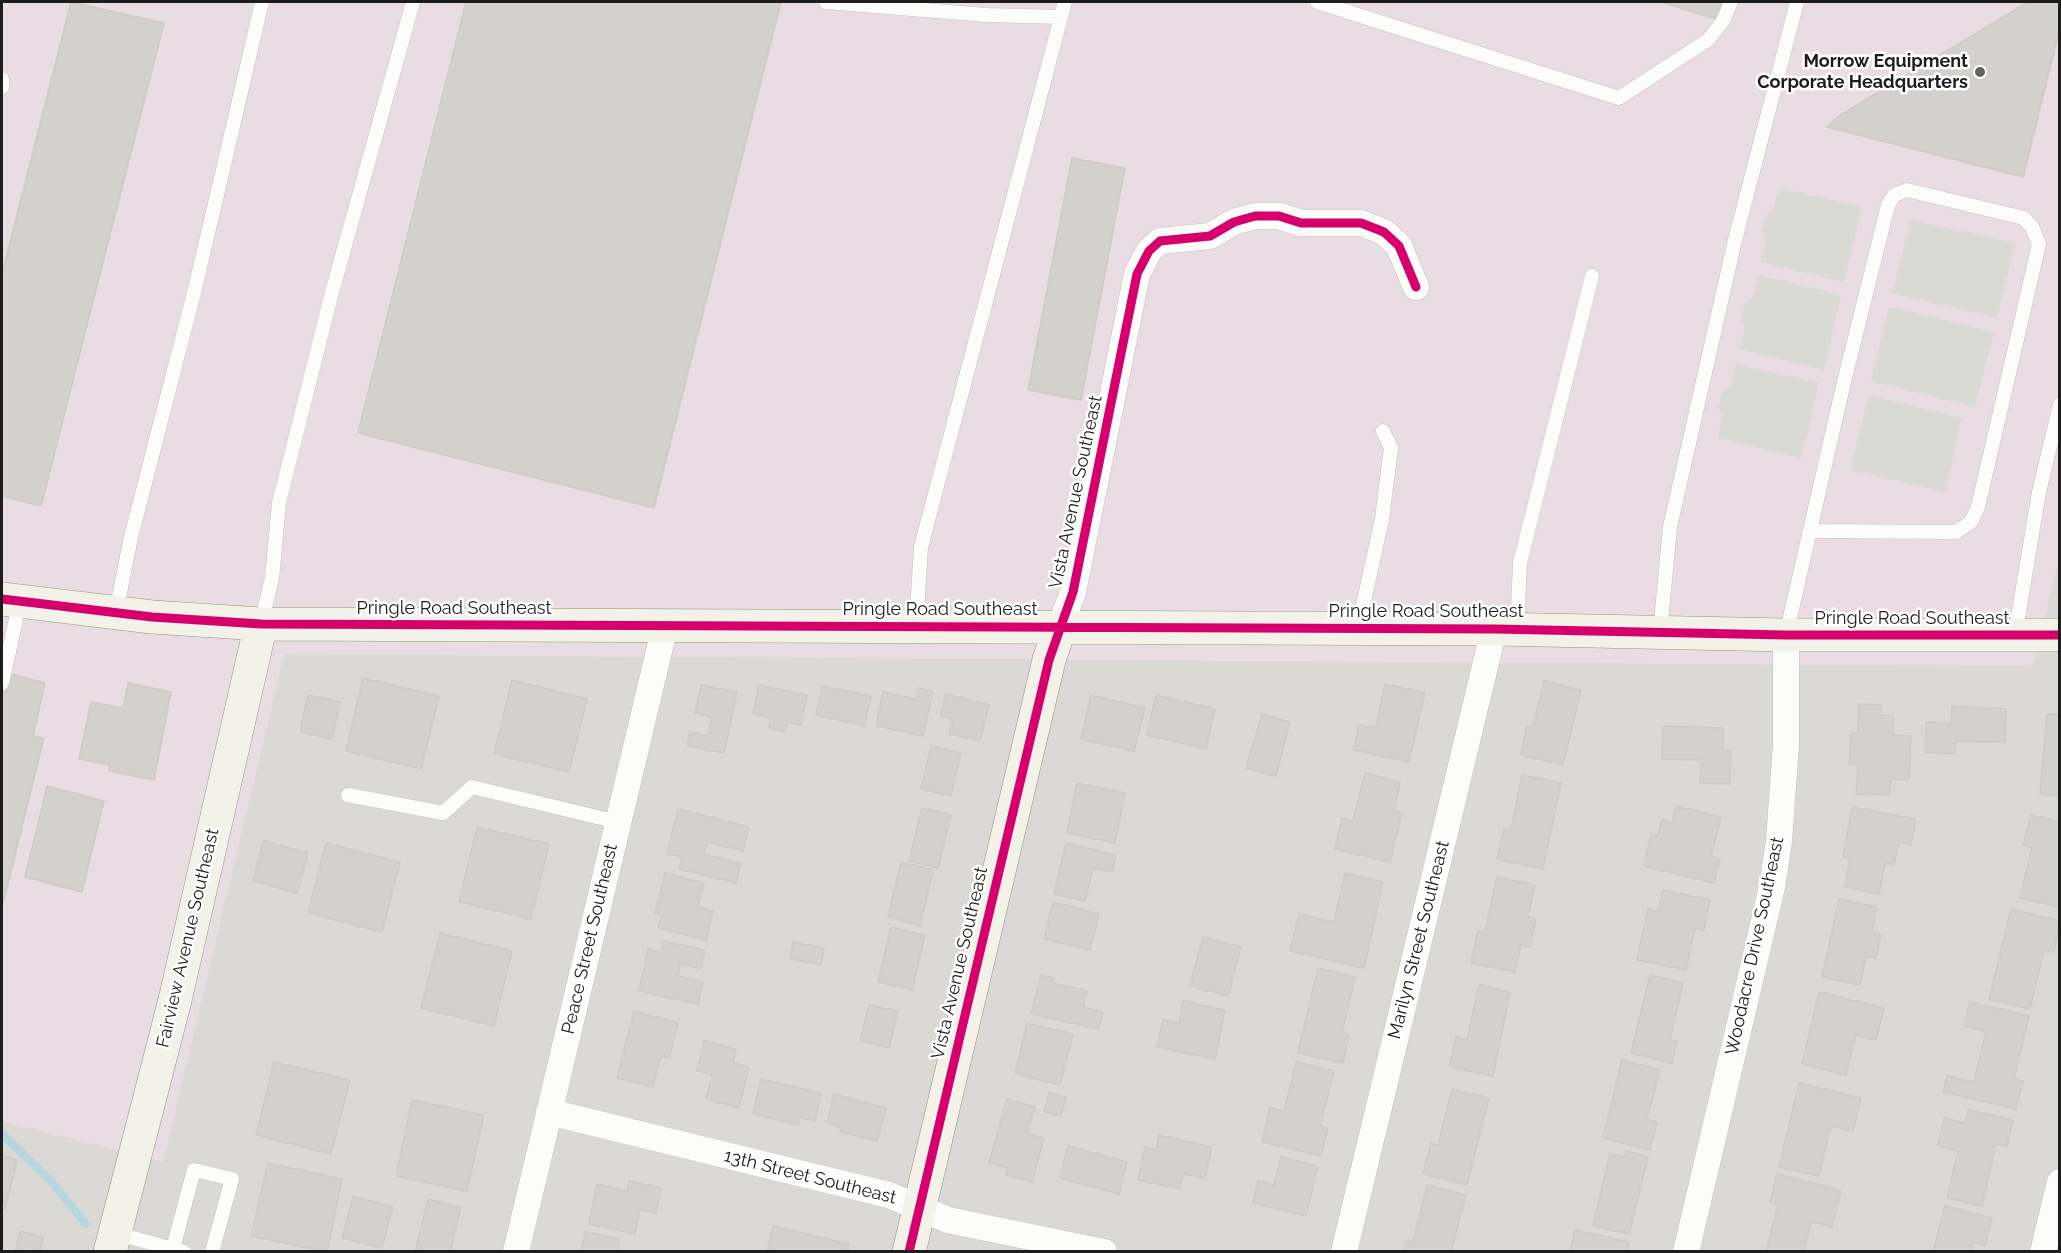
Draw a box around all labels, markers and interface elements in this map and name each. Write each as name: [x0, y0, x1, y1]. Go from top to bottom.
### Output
place label: Morrow Equipment Corporate Headquarters: [1757, 51, 1968, 94]
marker: Morrow Equipment Corporate Headquarters: [1973, 65, 1987, 79]
street label: Vista Avenue Southeast: [1045, 393, 1107, 591]
street label: Pringle Road Southeast: [357, 598, 551, 620]
street label: Pringle Road Southeast: [843, 599, 1037, 621]
street label: Pringle Road Southeast: [1329, 601, 1523, 623]
street label: Pringle Road Southeast: [1815, 608, 2009, 630]
street label: Fairview Avenue Southeast: [152, 826, 224, 1050]
street label: Woodacre Drive Southeast: [1721, 835, 1789, 1057]
street label: Marilyn Street Southeast: [1384, 839, 1454, 1041]
street label: Peace Street Southeast: [558, 842, 622, 1036]
street label: Vista Avenue Southeast: [927, 865, 993, 1061]
street label: 13th Street Southeast: [722, 1145, 898, 1209]

